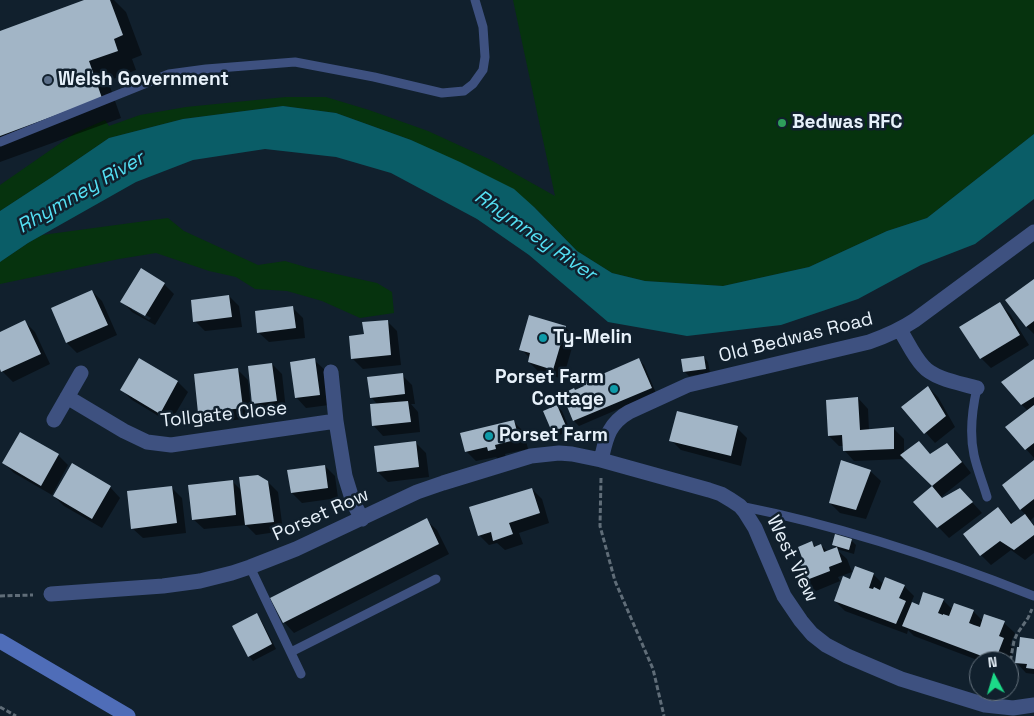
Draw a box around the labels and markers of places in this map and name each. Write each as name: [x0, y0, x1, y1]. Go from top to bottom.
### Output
place label: Welsh Government: [58, 69, 229, 91]
marker: Welsh Government: [42, 74, 54, 86]
place label: Bedwas RFC: [792, 112, 903, 134]
marker: Bedwas RFC: [776, 117, 788, 129]
place label: Ty-Melin: [553, 327, 632, 349]
marker: Ty-Melin: [537, 332, 549, 344]
place label: Porset Farm Cottage: [495, 367, 604, 411]
marker: Porset Farm Cottage: [608, 383, 620, 395]
place label: Porset Farm: [499, 425, 608, 447]
marker: Porset Farm: [483, 430, 495, 442]

